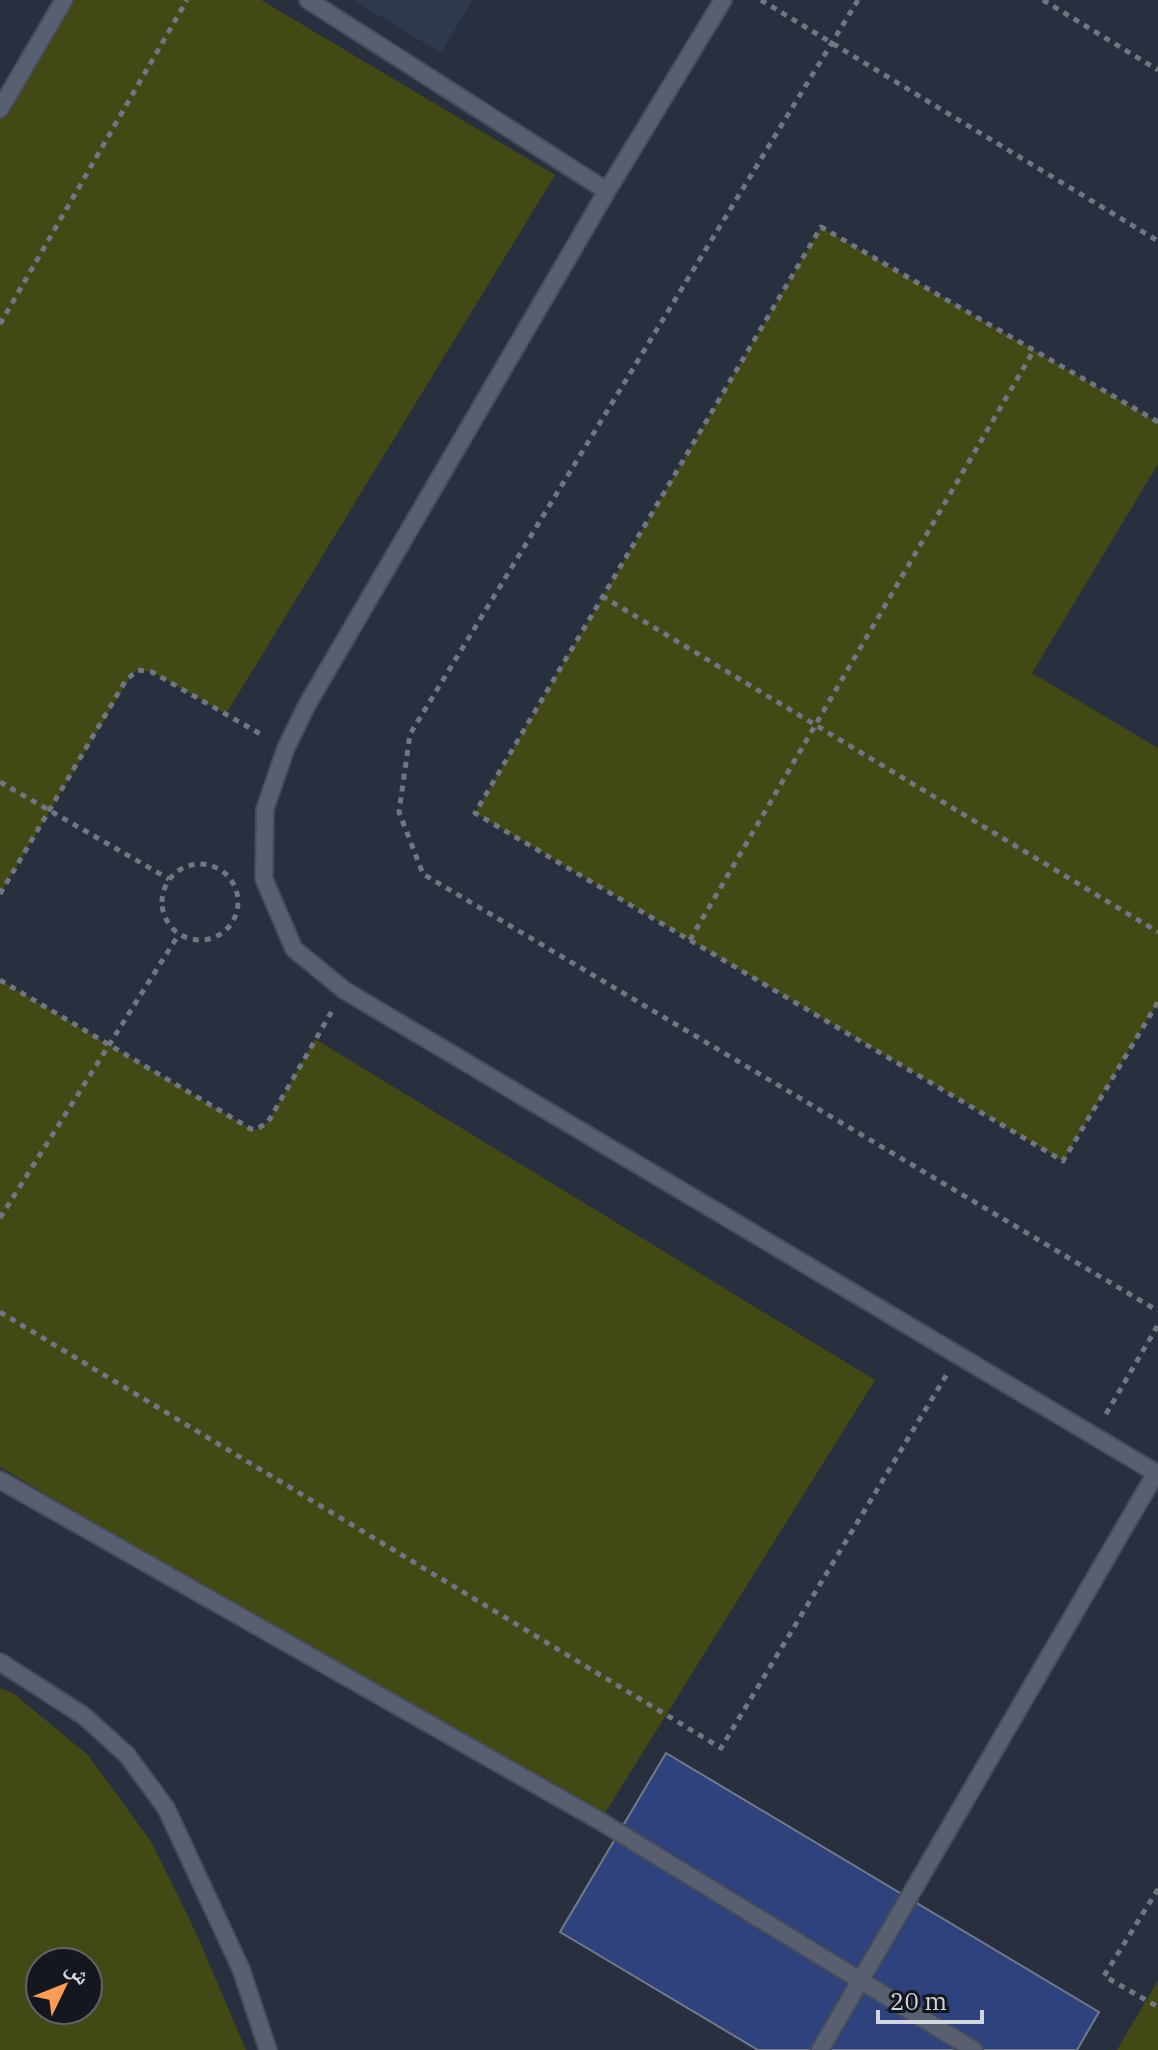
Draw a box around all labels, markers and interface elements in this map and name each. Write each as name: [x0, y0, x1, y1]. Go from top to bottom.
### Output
north arrow: [24, 1946, 104, 2026]
text: ش: [60, 1954, 98, 1990]
scale bar: [878, 1974, 982, 2024]
text: 20 m: [890, 1985, 947, 2017]

